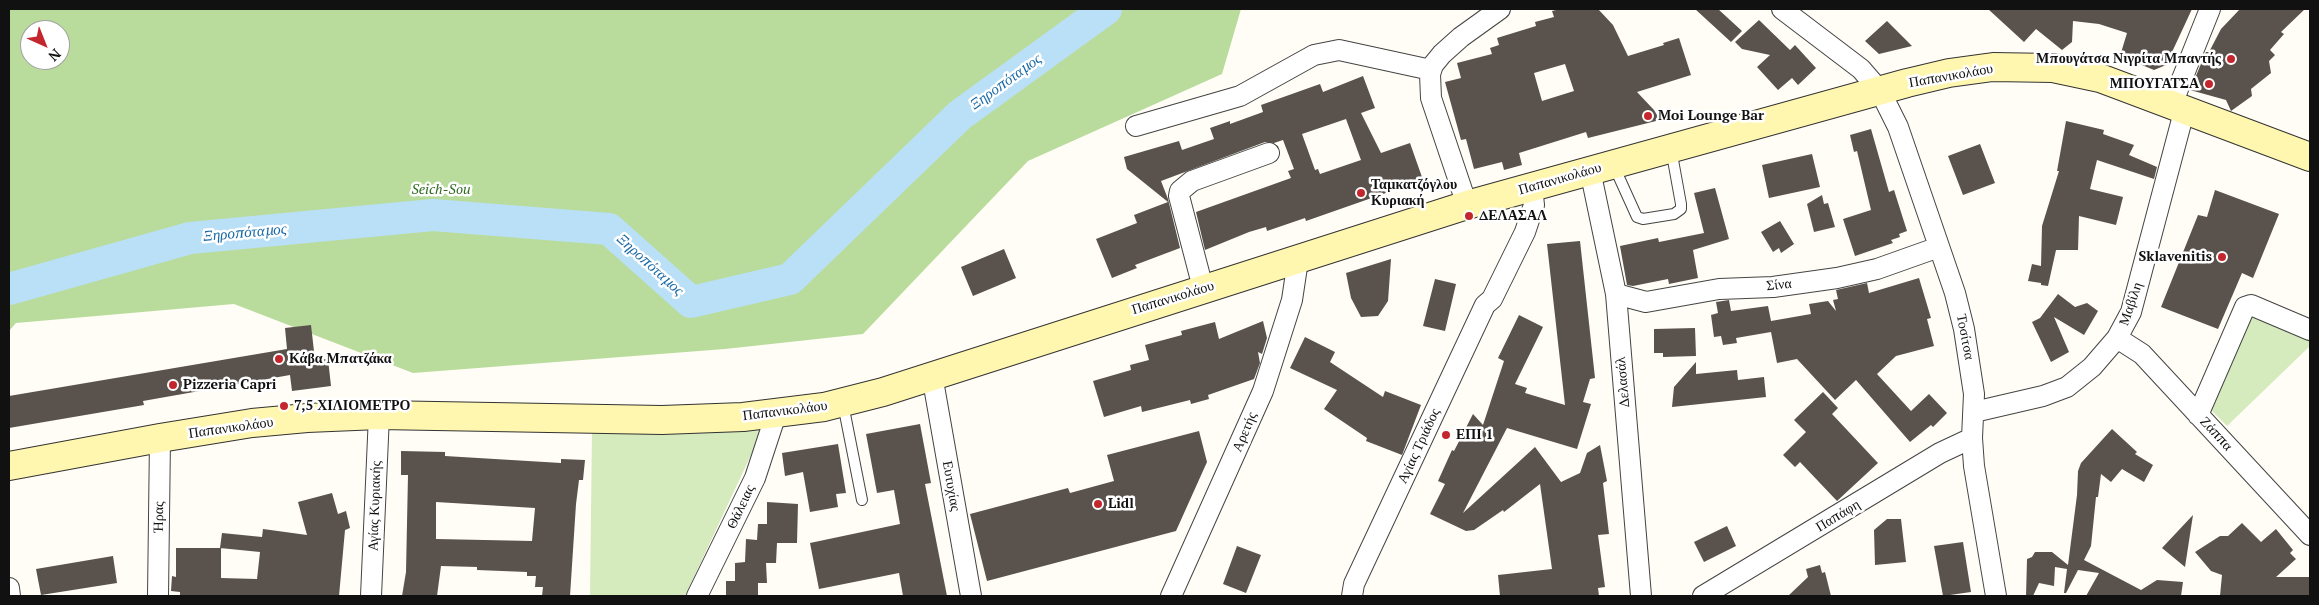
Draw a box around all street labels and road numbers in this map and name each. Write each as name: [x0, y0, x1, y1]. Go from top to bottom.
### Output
street label: Παπανικολάου: [1908, 60, 1994, 92]
street label: Παπανικολάου: [1517, 159, 1603, 199]
street label: Σίνα: [1765, 275, 1793, 295]
street label: Παπανικολάου: [1130, 277, 1216, 319]
street label: Μαβίλη: [2116, 280, 2146, 328]
street label: Τοσίτσα: [1952, 313, 1978, 361]
street label: Δελασάλ: [1612, 356, 1634, 408]
street label: Παπανικολάου: [742, 397, 828, 425]
street label: Αγίας Τριάδος: [1394, 406, 1444, 486]
street label: Αρετής: [1229, 410, 1261, 454]
street label: Ζάππα: [2196, 413, 2236, 455]
street label: Παπανικολάου: [188, 414, 274, 442]
street label: Ευτυχίας: [938, 459, 964, 513]
street label: Αγίας Κυριακής: [365, 461, 385, 551]
street label: Θάλειας: [724, 482, 758, 532]
street label: Παπάφη: [1813, 496, 1863, 536]
street label: Ήρας: [150, 501, 168, 533]

